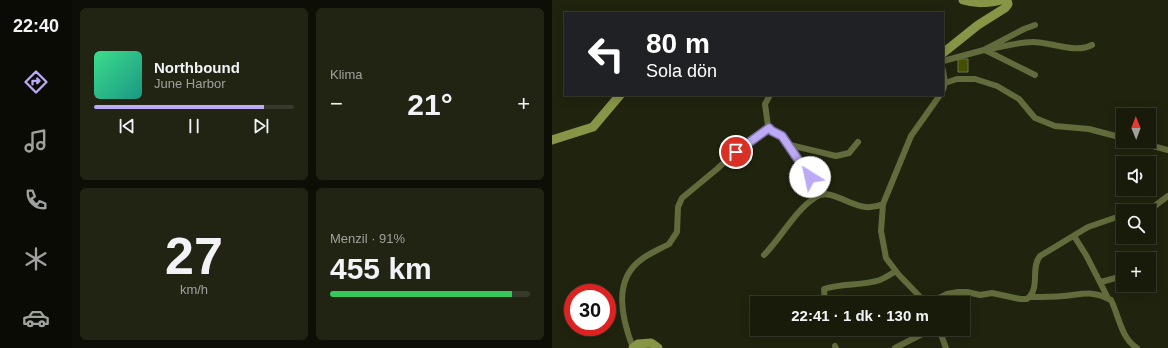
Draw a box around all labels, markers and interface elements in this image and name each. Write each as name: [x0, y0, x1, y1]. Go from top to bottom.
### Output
text: 22:40: [13, 16, 59, 36]
icon: left: [580, 28, 632, 80]
text: 80 m: [646, 28, 710, 59]
text: Northbound: [154, 59, 240, 76]
text: Sola dön: [646, 61, 717, 81]
text: Klima: [330, 67, 363, 82]
icon: directions: [22, 68, 50, 96]
text: June Harbor: [154, 76, 226, 91]
text: 21°: [407, 88, 453, 121]
text: −: [330, 91, 343, 116]
text: +: [517, 91, 530, 116]
north arrow: [1116, 108, 1156, 148]
map controls: [1116, 108, 1156, 292]
icon: previous: [116, 115, 138, 137]
icon: pause: [183, 115, 205, 137]
icon: next: [250, 115, 272, 137]
icon: music: [22, 127, 50, 155]
pin: [719, 135, 753, 169]
icon: arrive: [725, 141, 747, 163]
position arrow: [789, 156, 831, 198]
button: sound: [1116, 156, 1156, 196]
icon: phone: [22, 186, 50, 214]
button: search: [1116, 204, 1156, 244]
text: 27: [165, 227, 223, 285]
text: Menzil · 91%: [330, 231, 405, 246]
icon: climate: [22, 245, 50, 273]
text: 455 km: [330, 252, 432, 285]
button: +: [1116, 252, 1156, 292]
text: km/h: [180, 282, 208, 297]
speed limit sign: 30: [564, 284, 616, 336]
icon: car: [22, 304, 50, 332]
text: 22:41 · 1 dk · 130 m: [791, 307, 929, 324]

